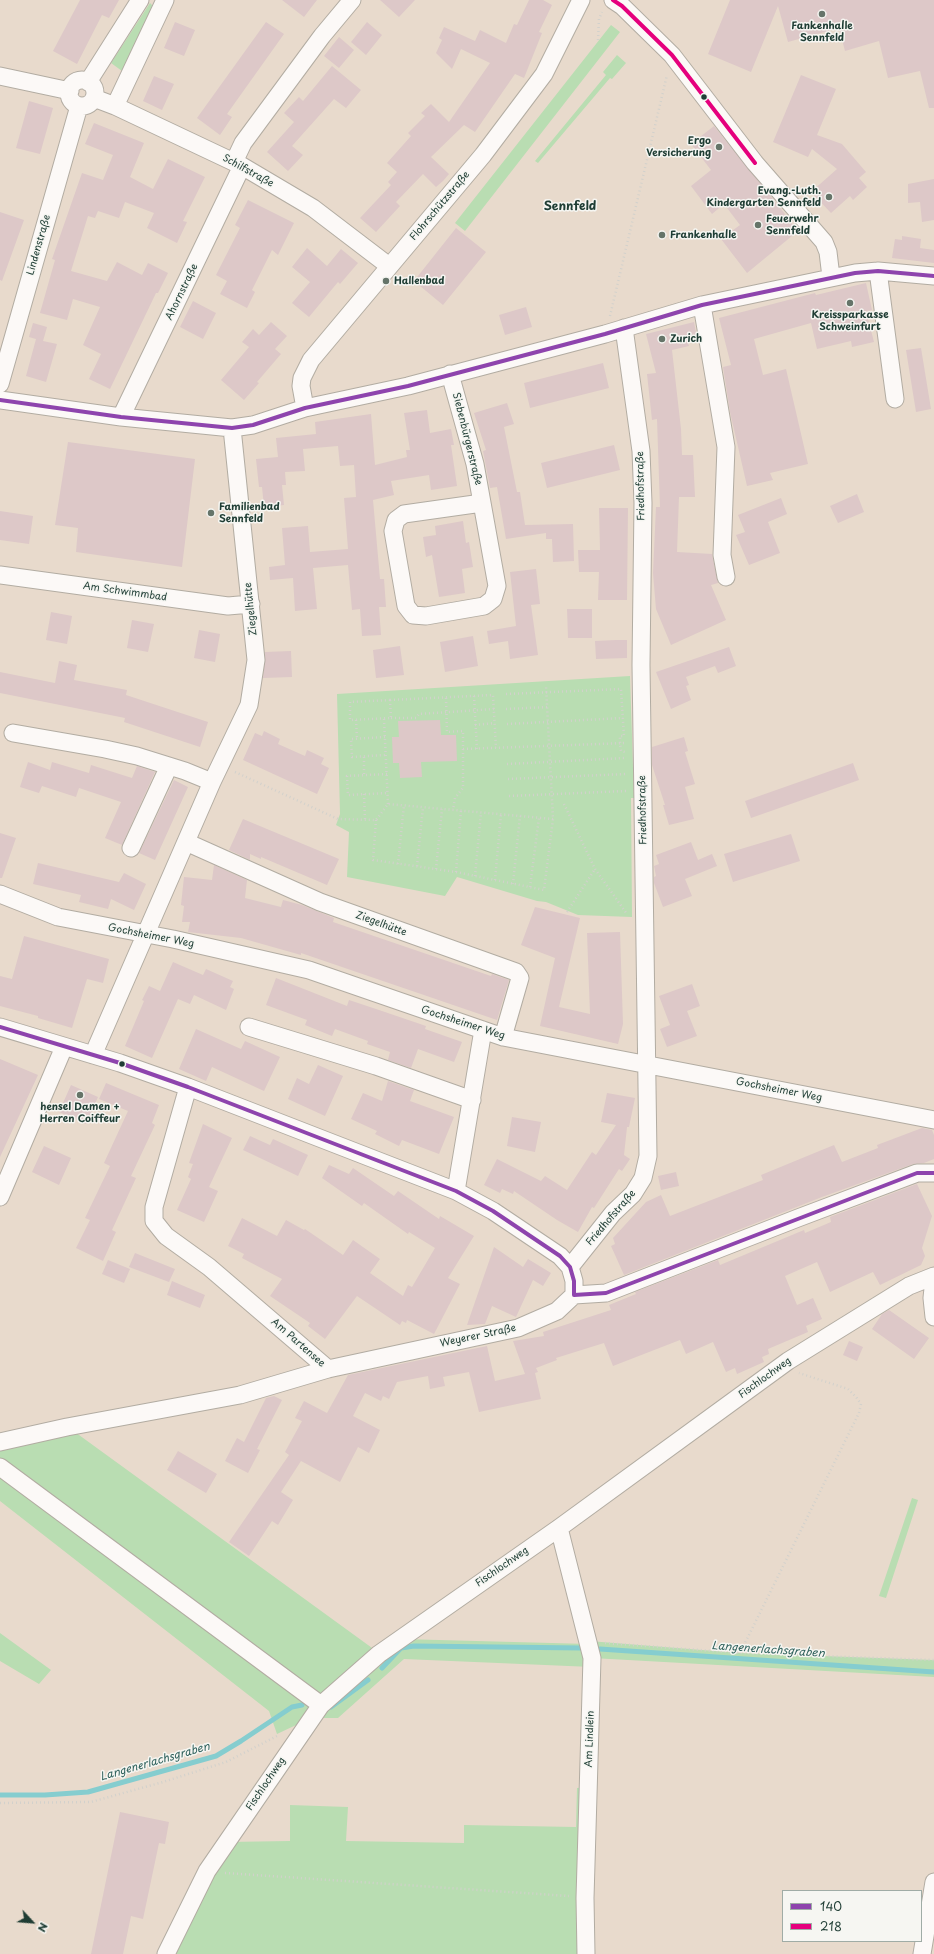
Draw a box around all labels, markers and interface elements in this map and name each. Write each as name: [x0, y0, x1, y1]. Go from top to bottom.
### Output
marker: Fankenhalle Sennfeld: [817, 9, 827, 19]
place label: Fankenhalle Sennfeld: [791, 20, 853, 44]
unlabelled marker: [699, 92, 709, 102]
place label: Ergo Versicherung: [646, 135, 711, 158]
marker: Ergo Versicherung: [714, 142, 724, 152]
street label: Schilfstraße: [220, 152, 276, 190]
street label: Flohrschützstraße: [408, 169, 472, 243]
place label: Evang.-Luth. Kindergarten Sennfeld: [706, 185, 821, 208]
marker: Evang.-Luth. Kindergarten Sennfeld: [824, 192, 834, 202]
district label: Sennfeld: [544, 200, 596, 214]
street label: Lindenstraße: [25, 213, 53, 277]
place label: Feuerwehr Sennfeld: [766, 213, 819, 236]
marker: Feuerwehr Sennfeld: [753, 220, 763, 230]
place label: Frankenhalle: [670, 229, 736, 241]
marker: Frankenhalle: [657, 230, 667, 240]
street label: Ahornstraße: [163, 262, 201, 322]
place label: Hallenbad: [394, 275, 444, 287]
marker: Hallenbad: [381, 276, 391, 286]
marker: Kreissparkasse Schweinfurt: [845, 298, 855, 308]
place label: Kreissparkasse Schweinfurt: [811, 309, 889, 332]
place label: Zurich: [670, 333, 702, 345]
marker: Zurich: [657, 334, 667, 344]
street label: Siebenbürgerstraße: [450, 391, 484, 487]
street label: Friedhofstraße: [634, 451, 648, 521]
place label: Familienbad Sennfeld: [219, 501, 280, 524]
marker: Familienbad Sennfeld: [206, 508, 216, 518]
street label: Am Schwimmbad: [82, 580, 168, 604]
street label: Ziegelhütte: [242, 582, 260, 636]
street label: Friedhofstraße: [636, 775, 650, 845]
street label: Ziegelhütte: [354, 909, 408, 939]
street label: Gochsheimer Weg: [107, 922, 195, 950]
street label: Gochsheimer Weg: [420, 1004, 506, 1042]
unlabelled marker: [117, 1059, 127, 1069]
street label: Gochsheimer Weg: [735, 1076, 823, 1104]
marker: hensel Damen + Herren Coiffeur: [75, 1090, 85, 1100]
place label: hensel Damen + Herren Coiffeur: [40, 1101, 120, 1124]
street label: Friedhofstraße: [584, 1188, 638, 1248]
street label: Am Partensee: [268, 1316, 328, 1370]
street label: Weyerer Straße: [439, 1322, 517, 1350]
street label: Fischlochweg: [736, 1355, 794, 1401]
street label: Fischlochweg: [473, 1544, 531, 1590]
water label: Langenerlachsgraben: [711, 1639, 825, 1661]
street label: Am Lindlein: [583, 1710, 597, 1768]
water label: Langenerlachsgraben: [99, 1740, 211, 1784]
street label: Fischlochweg: [244, 1755, 288, 1813]
legend: [782, 1890, 922, 1942]
text: 140: [820, 1897, 842, 1915]
north arrow: [12, 1902, 52, 1942]
text: 218: [820, 1917, 842, 1935]
text: N: [34, 1920, 53, 1935]

